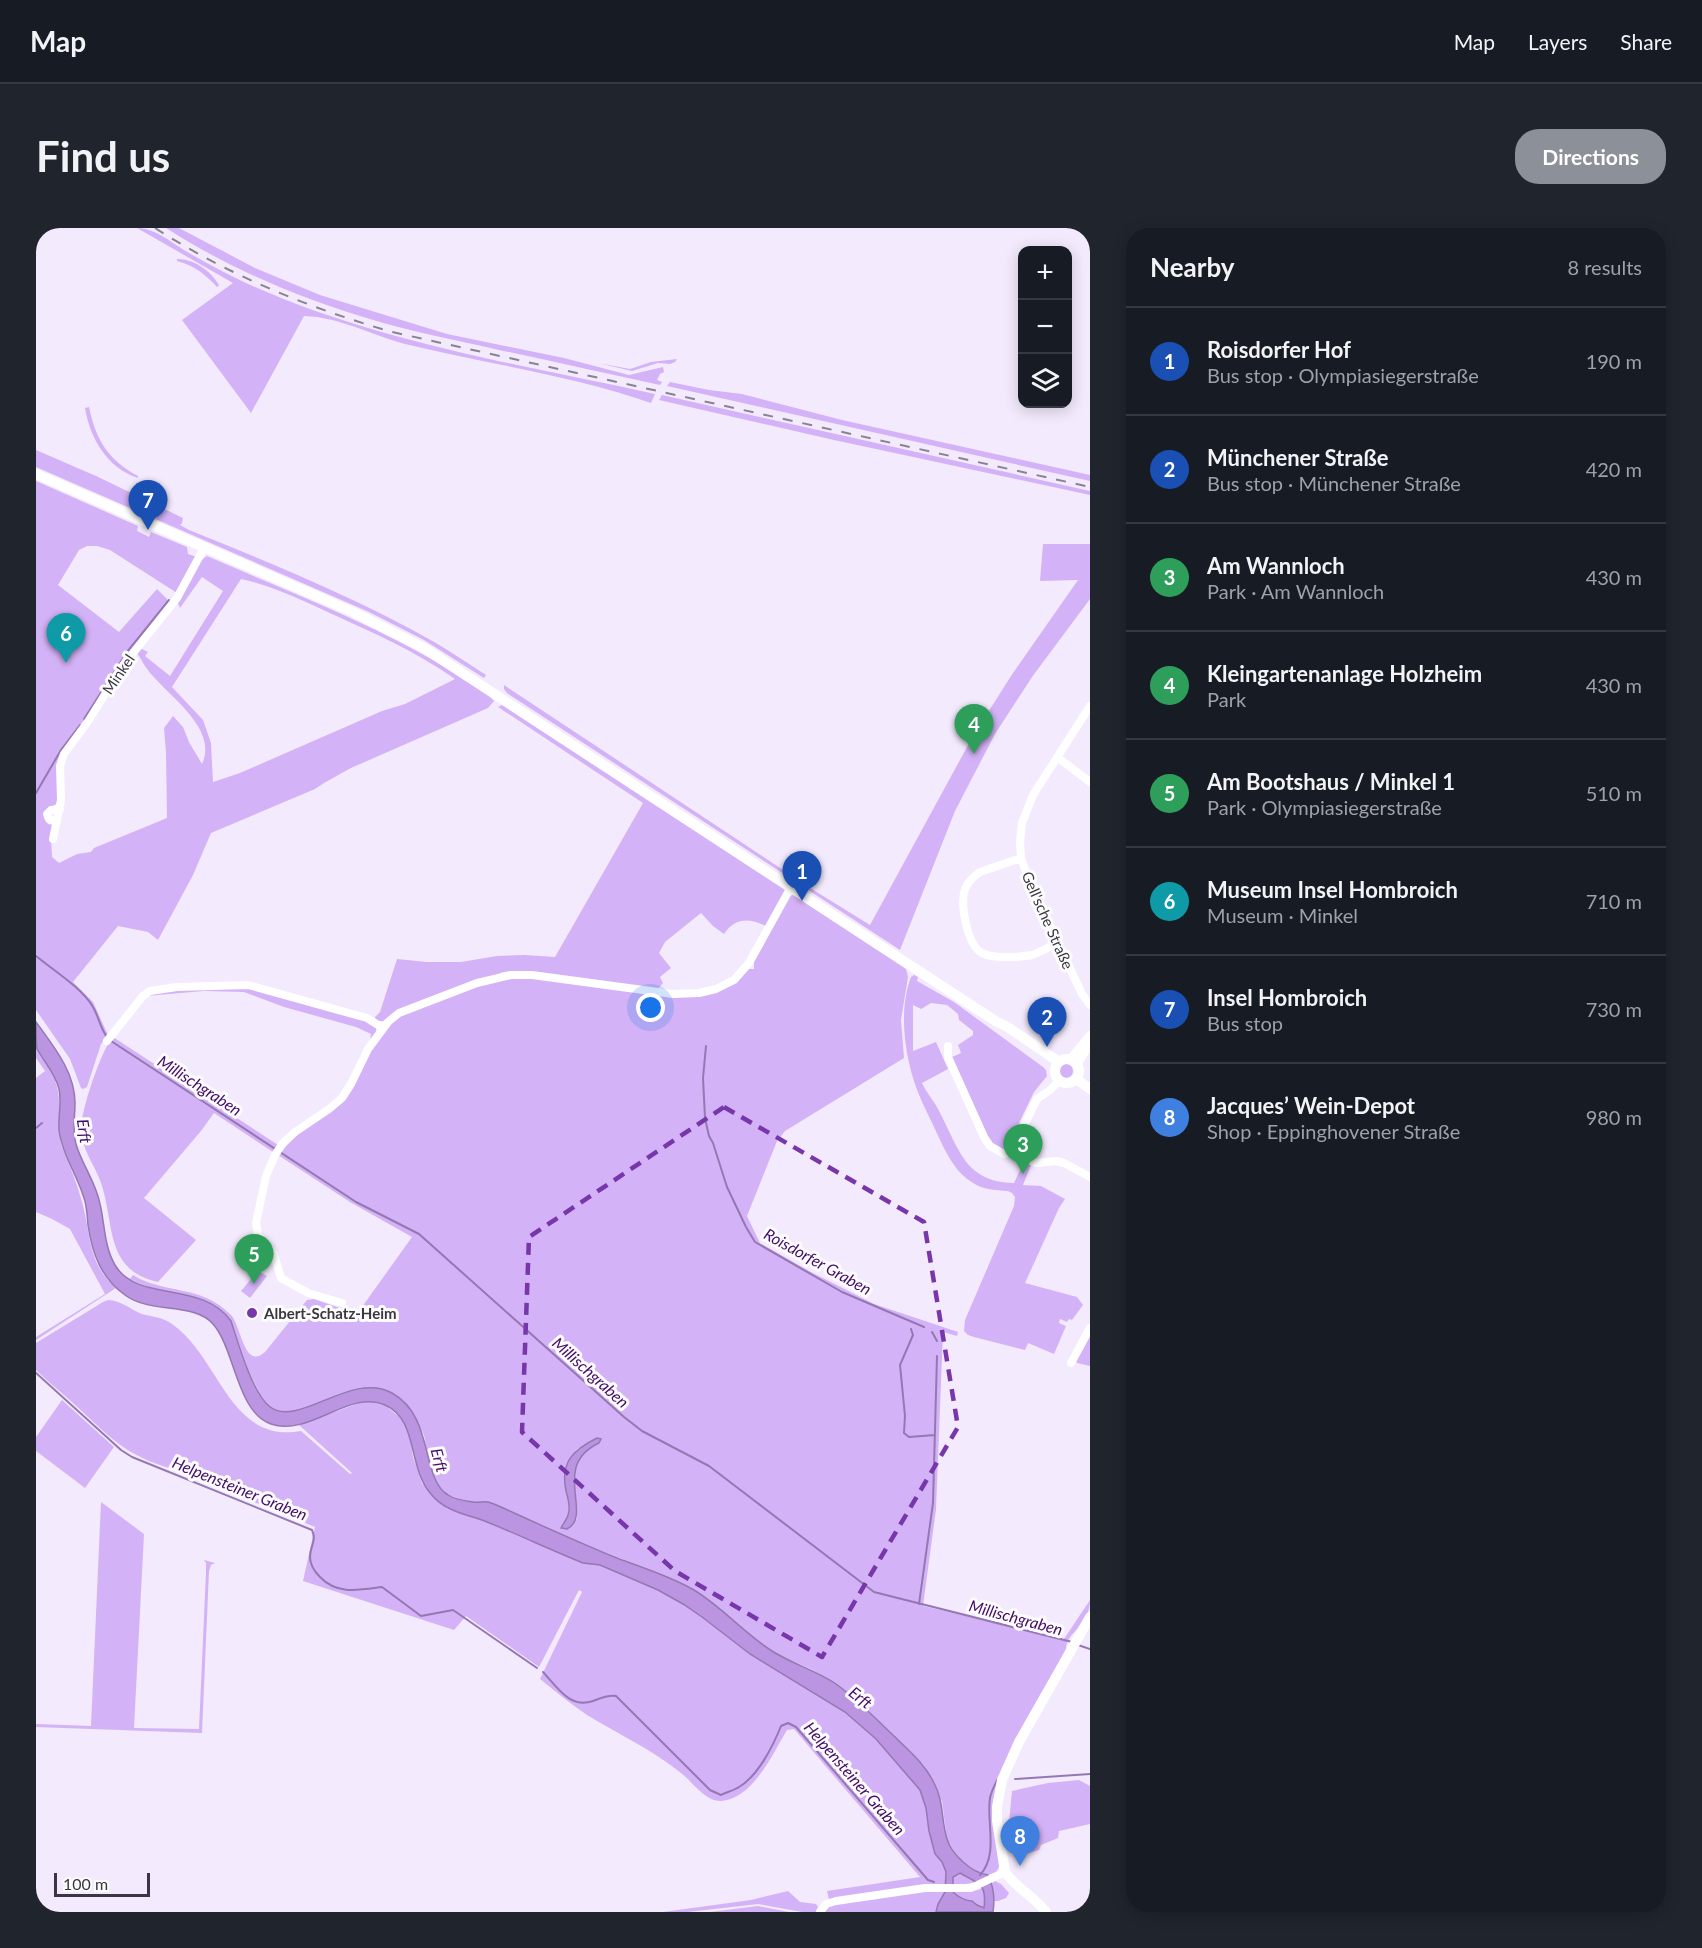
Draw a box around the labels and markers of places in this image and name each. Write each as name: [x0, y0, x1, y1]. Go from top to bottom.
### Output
pin: 7: [128, 480, 168, 530]
pin: 6: [46, 614, 86, 663]
pin: 4: [954, 704, 994, 754]
pin: 1: [782, 852, 822, 901]
pin: 2: [1028, 998, 1066, 1047]
pin: 3: [1004, 1124, 1042, 1174]
pin: 5: [234, 1234, 274, 1284]
place label: Albert-Schatz-Heim: [263, 1304, 397, 1322]
marker: Albert-Schatz-Heim: [245, 1306, 259, 1320]
pin: 8: [1000, 1816, 1040, 1866]

